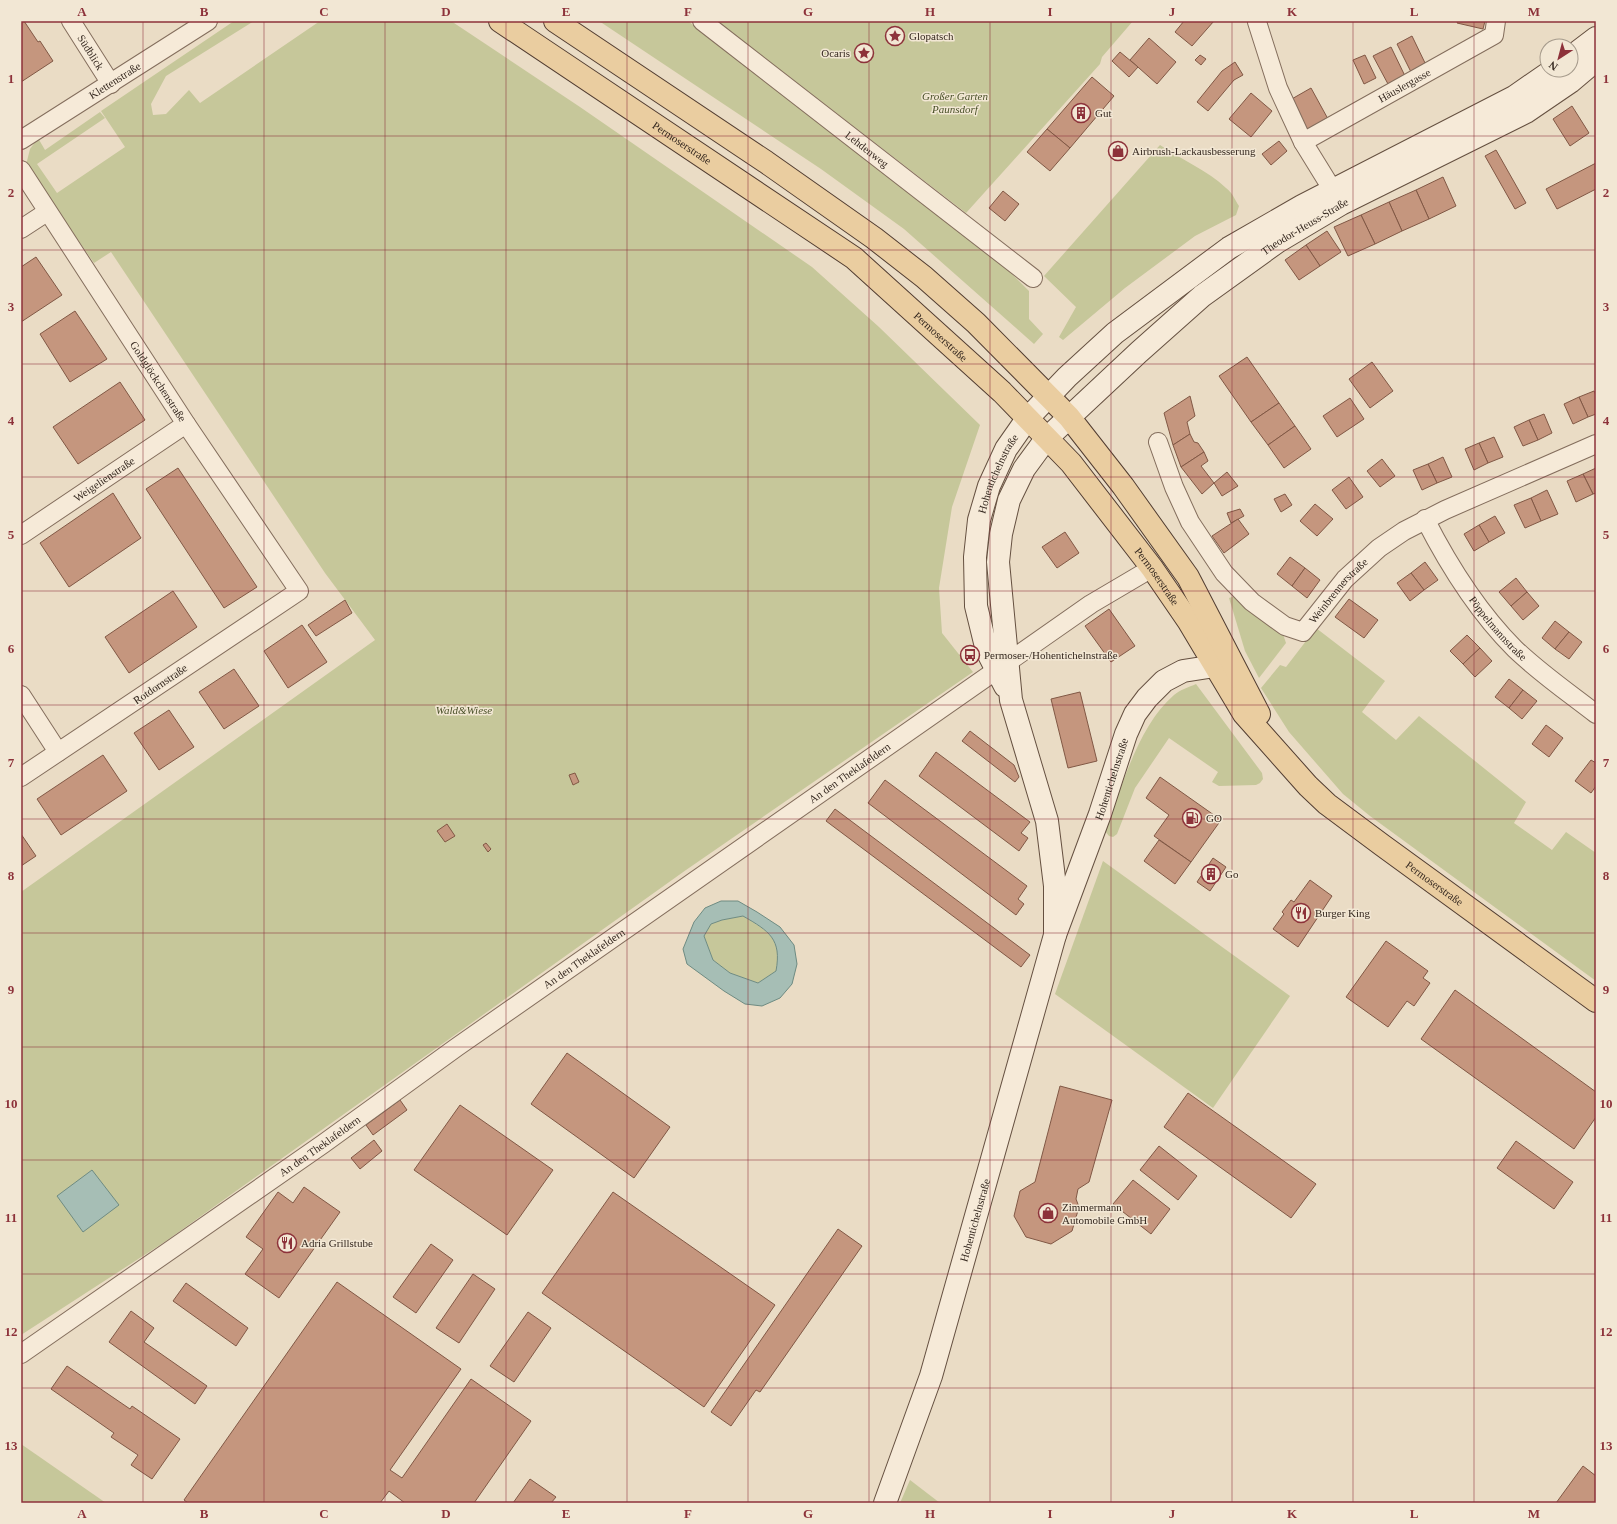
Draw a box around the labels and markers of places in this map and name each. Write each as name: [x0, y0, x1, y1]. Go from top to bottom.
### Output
place icon: Glopatsch: [884, 25, 906, 47]
place label: Glopatsch: [909, 30, 954, 42]
place icon: Ocaris: [853, 42, 875, 64]
place label: Ocaris: [821, 47, 850, 59]
building icon: Gut: [1070, 102, 1092, 124]
place label: Gut: [1095, 107, 1112, 119]
shop icon: Airbrush-Lackausbesserung: [1107, 140, 1129, 162]
place label: Airbrush-Lackausbesserung: [1132, 145, 1256, 157]
bus stop icon: Permoser-/Hohentichelnstraße: [959, 644, 981, 666]
place label: Permoser-/Hohentichelnstraße: [984, 649, 1118, 661]
fuel station icon: GO: [1181, 807, 1203, 829]
place label: GO: [1206, 812, 1222, 824]
building icon: Go: [1200, 863, 1222, 885]
place label: Go: [1225, 868, 1239, 880]
restaurant icon: Burger King: [1290, 902, 1312, 924]
place label: Burger King: [1315, 907, 1371, 919]
place label: Zimmermann Automobile GmbH: [1062, 1201, 1147, 1226]
shop icon: Zimmermann Automobile GmbH: [1037, 1202, 1059, 1224]
restaurant icon: Adria Grillstube: [276, 1232, 298, 1254]
place label: Adria Grillstube: [301, 1237, 373, 1249]

